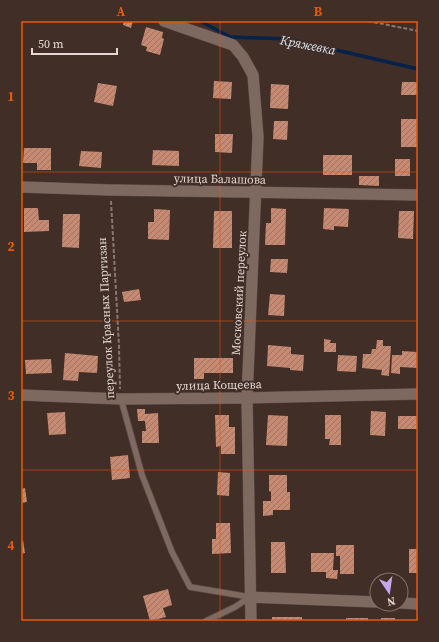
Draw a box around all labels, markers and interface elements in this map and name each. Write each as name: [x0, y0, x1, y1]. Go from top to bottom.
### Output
text: A: [117, 3, 126, 20]
text: B: [314, 3, 323, 20]
scale bar: [32, 30, 117, 56]
water label: Кряжевка: [278, 31, 337, 59]
text: 50 m: [38, 36, 64, 52]
text: 1: [7, 88, 15, 105]
street label: улица Балашова: [174, 170, 267, 188]
street label: Московский переулок: [228, 230, 250, 356]
street label: переулок Красных Партизан: [94, 236, 118, 399]
text: 2: [7, 238, 15, 255]
street label: улица Кощеева: [176, 376, 263, 394]
text: 3: [7, 387, 15, 404]
text: 4: [7, 537, 15, 554]
north arrow: [369, 572, 409, 612]
text: N: [386, 593, 397, 609]

